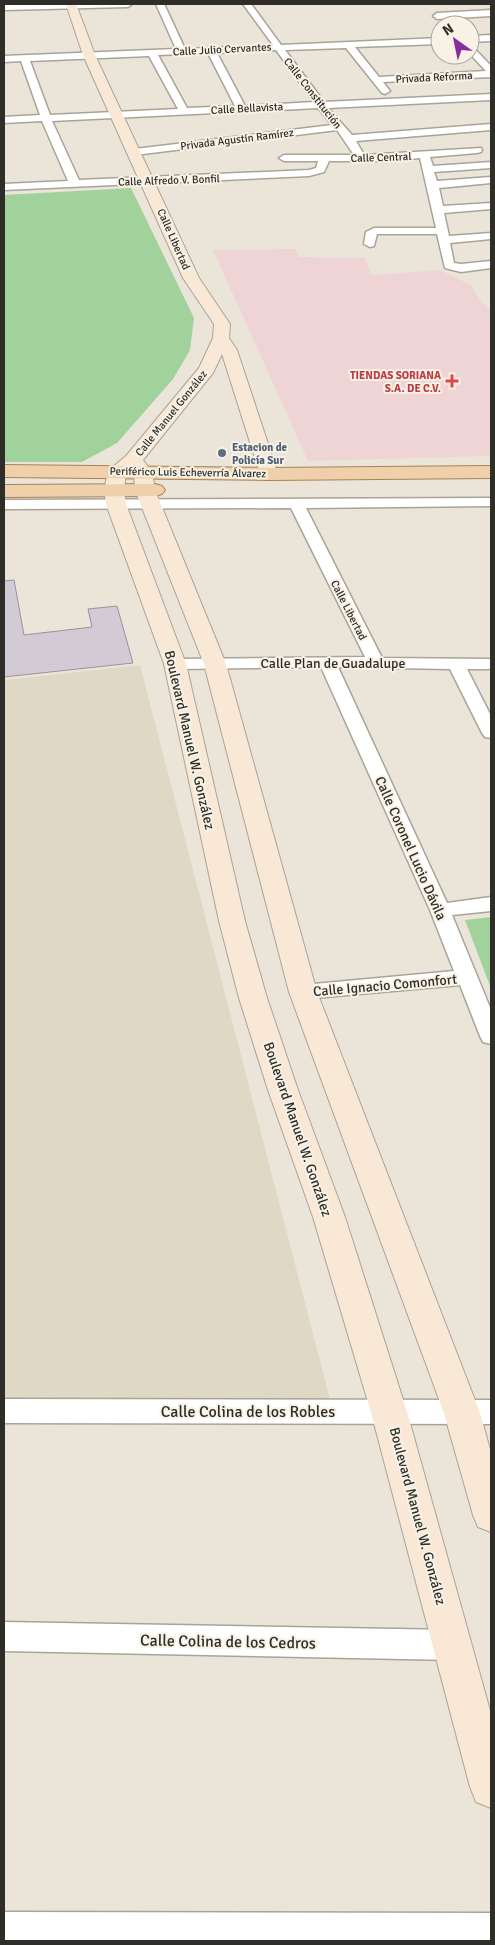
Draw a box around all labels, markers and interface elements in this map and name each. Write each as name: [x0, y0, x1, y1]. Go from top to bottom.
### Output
north arrow: [430, 15, 480, 65]
text: N: [439, 20, 457, 39]
street label: Calle Julio Cervantes: [172, 40, 272, 59]
street label: Calle Constitución: [281, 55, 344, 131]
street label: Privada Reforma: [395, 69, 473, 86]
street label: Calle Bellavista: [211, 100, 284, 117]
street label: Privada Agustín Ramírez: [180, 126, 295, 153]
street label: Calle Central: [350, 150, 412, 165]
street label: Calle Alfredo V. Bonfil: [118, 172, 220, 189]
street label: Calle Libertad: [154, 207, 193, 272]
street label: Calle Manuel González: [133, 368, 210, 459]
place label: TIENDAS SORIANA S.A. DE C.V.: [350, 369, 441, 395]
marker: TIENDAS SORIANA S.A. DE C.V.: [445, 374, 459, 388]
place label: Estacion de Policía Sur: [232, 441, 288, 467]
marker: Estacion de Policía Sur: [216, 447, 228, 459]
street label: Periférico Luis Echeverría Álvarez: [110, 464, 267, 480]
street label: Calle Libertad: [328, 578, 369, 643]
street label: Boulevard Manuel W. González: [161, 649, 218, 831]
street label: Calle Plan de Guadalupe: [260, 655, 406, 672]
street label: Calle Coronel Lucio Dávila: [371, 774, 450, 923]
street label: Calle Ignacio Comonfort: [312, 971, 458, 1000]
street label: Boulevard Manuel W. González: [260, 1040, 335, 1219]
street label: Calle Colina de los Robles: [161, 1402, 335, 1422]
street label: Boulevard Manuel W. González: [386, 1425, 449, 1607]
street label: Calle Colina de los Cedros: [140, 1630, 316, 1654]

